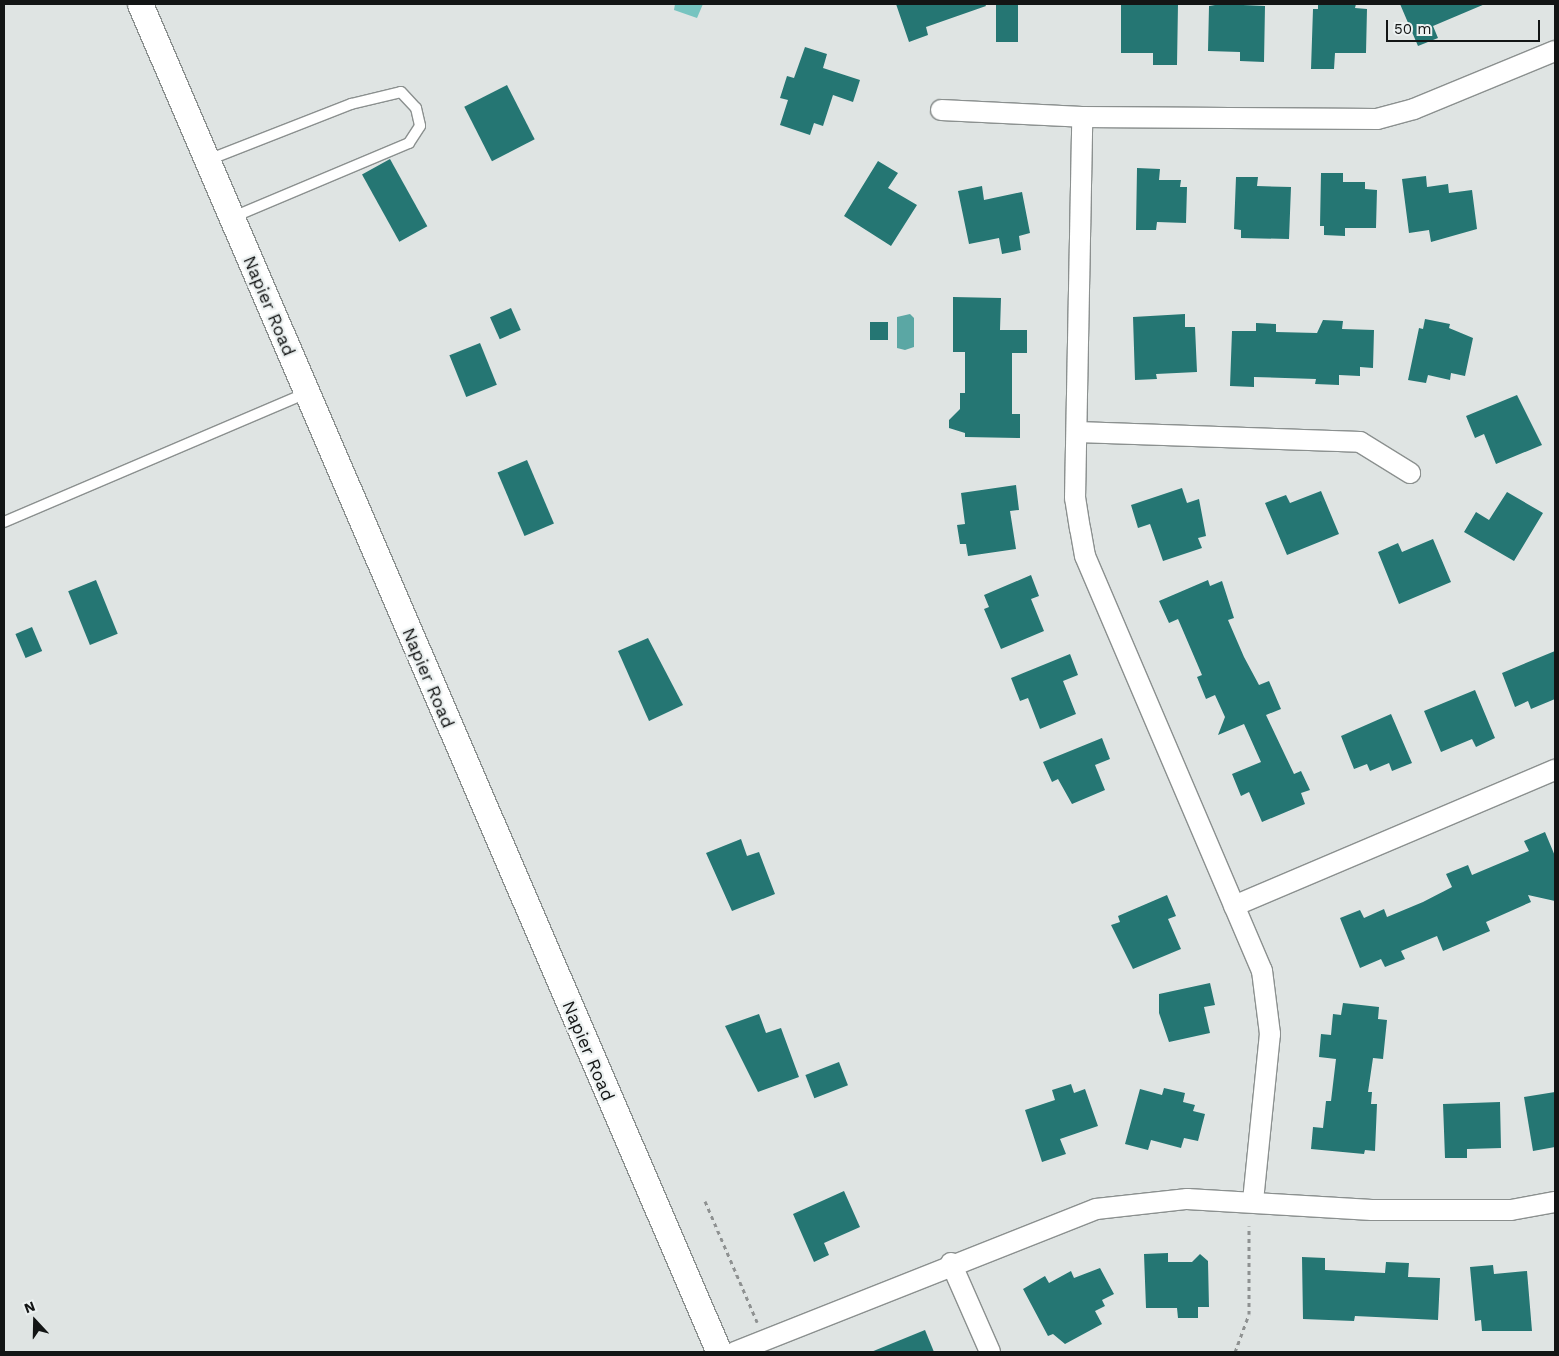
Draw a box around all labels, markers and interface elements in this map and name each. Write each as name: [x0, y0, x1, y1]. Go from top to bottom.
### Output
scale bar: [1389, 10, 1543, 42]
text: 50 m: [1394, 20, 1431, 38]
street label: Napier Road: [238, 252, 300, 360]
street label: Napier Road: [397, 624, 459, 732]
street label: Napier Road: [557, 997, 619, 1105]
north arrow: [10, 1296, 60, 1346]
text: N: [22, 1298, 37, 1316]

